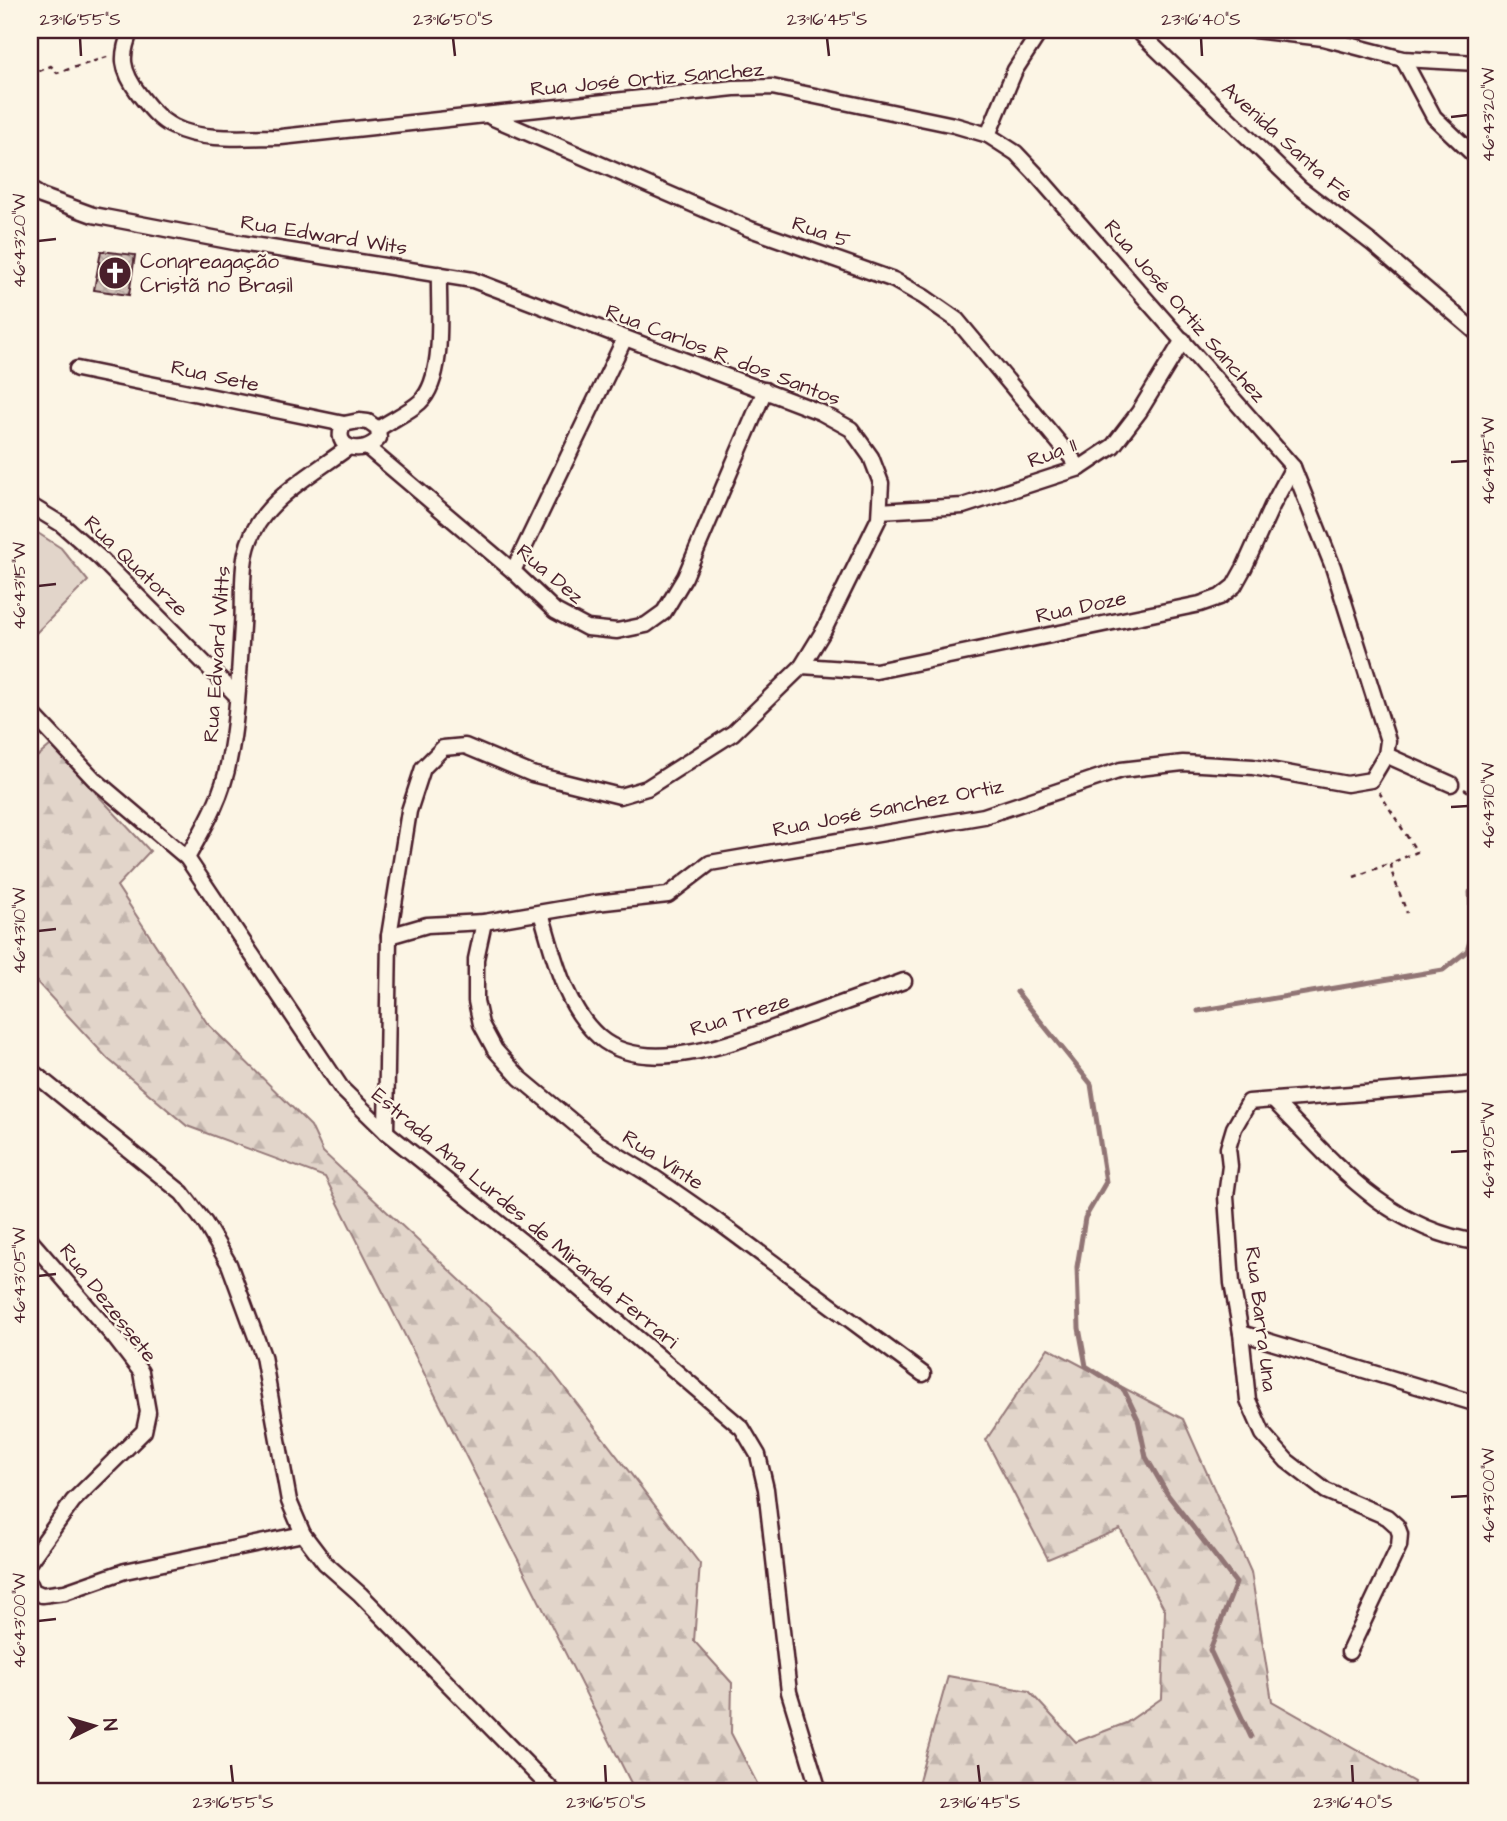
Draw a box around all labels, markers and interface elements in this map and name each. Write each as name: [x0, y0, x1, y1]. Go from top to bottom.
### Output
text: 23°16'55"S: [39, 7, 121, 32]
text: 23°16'50"S: [413, 7, 493, 32]
text: 23°16'45"S: [787, 7, 867, 32]
text: 23°16'40"S: [1161, 7, 1241, 32]
street label: Rua José Ortiz Sanchez: [529, 54, 766, 104]
text: 46°43'20"W: [1476, 68, 1501, 162]
street label: Avenida Santa Fé: [1215, 75, 1359, 209]
text: 46°43'20"W: [7, 194, 32, 288]
street label: Rua Edward Wits: [239, 208, 409, 262]
street label: Rua 5: [788, 209, 854, 255]
street label: Rua José Ortiz Sanchez: [1097, 213, 1273, 409]
place label: Congreagação Cristã no Brasil: [140, 247, 293, 300]
church icon: Congreagação Cristã no Brasil: [96, 254, 134, 292]
street label: Rua Carlos R. dos Santos: [601, 297, 845, 413]
street label: Rua Sete: [168, 353, 262, 399]
text: 46°43'15"W: [1476, 417, 1501, 505]
street label: Rua 11: [1023, 430, 1081, 476]
street label: Rua Quatorze: [77, 509, 195, 623]
street label: Rua Dez: [510, 537, 590, 611]
text: 46°43'15"W: [7, 542, 32, 630]
street label: Rua Edward Witts: [196, 565, 238, 743]
street label: Rua Doze: [1033, 583, 1129, 631]
text: 46°43'10"W: [1476, 763, 1501, 849]
street label: Rua José Sanchez Ortiz: [770, 771, 1006, 845]
text: 46°43'10"W: [7, 888, 32, 974]
street label: Rua Treze: [687, 986, 793, 1044]
street label: Estrada Ana Lurdes de Miranda Ferrari: [365, 1081, 685, 1355]
text: 46°43'05"W: [1476, 1102, 1501, 1200]
street label: Rua Vinte: [617, 1123, 709, 1197]
text: 46°43'05"W: [7, 1227, 32, 1325]
street label: Rua Dezessete: [52, 1237, 164, 1369]
street label: Rua Barra Una: [1238, 1245, 1284, 1393]
text: 46°43'00"W: [1476, 1448, 1501, 1544]
text: 46°43'00"W: [7, 1573, 32, 1669]
north arrow: [60, 1692, 130, 1762]
text: N: [95, 1718, 123, 1732]
text: 23°16'55"S: [192, 1790, 274, 1815]
text: 23°16'50"S: [566, 1790, 646, 1815]
text: 23°16'45"S: [940, 1790, 1020, 1815]
text: 23°16'40"S: [1313, 1790, 1393, 1815]

